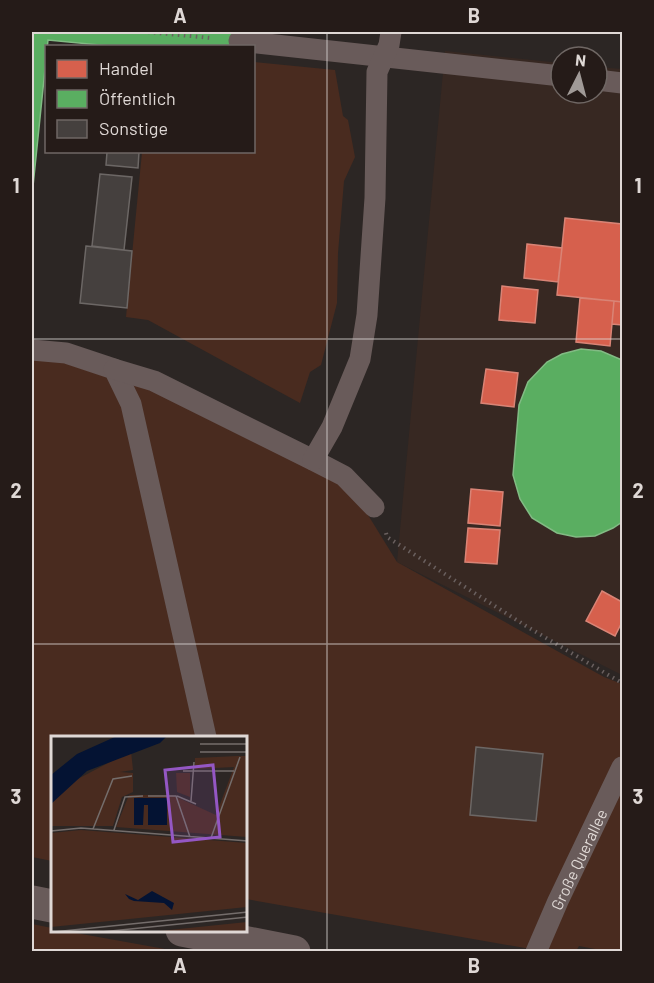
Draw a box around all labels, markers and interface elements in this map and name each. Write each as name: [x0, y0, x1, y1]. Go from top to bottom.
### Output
text: A: [173, 3, 187, 27]
text: B: [468, 3, 480, 27]
legend: [45, 45, 255, 153]
north arrow: [549, 45, 609, 105]
text: N: [574, 50, 587, 70]
text: Handel: [99, 57, 153, 79]
text: Öffentlich: [99, 87, 176, 109]
text: Sonstige: [99, 117, 168, 139]
text: 1: [12, 173, 20, 197]
text: 1: [634, 173, 642, 197]
text: 2: [10, 478, 22, 502]
text: 2: [632, 478, 644, 502]
inset map: [51, 736, 248, 932]
text: 3: [11, 784, 21, 808]
text: 3: [633, 784, 643, 808]
street label: Große Querallee: [546, 805, 610, 912]
text: A: [173, 953, 187, 977]
text: B: [468, 953, 480, 977]

